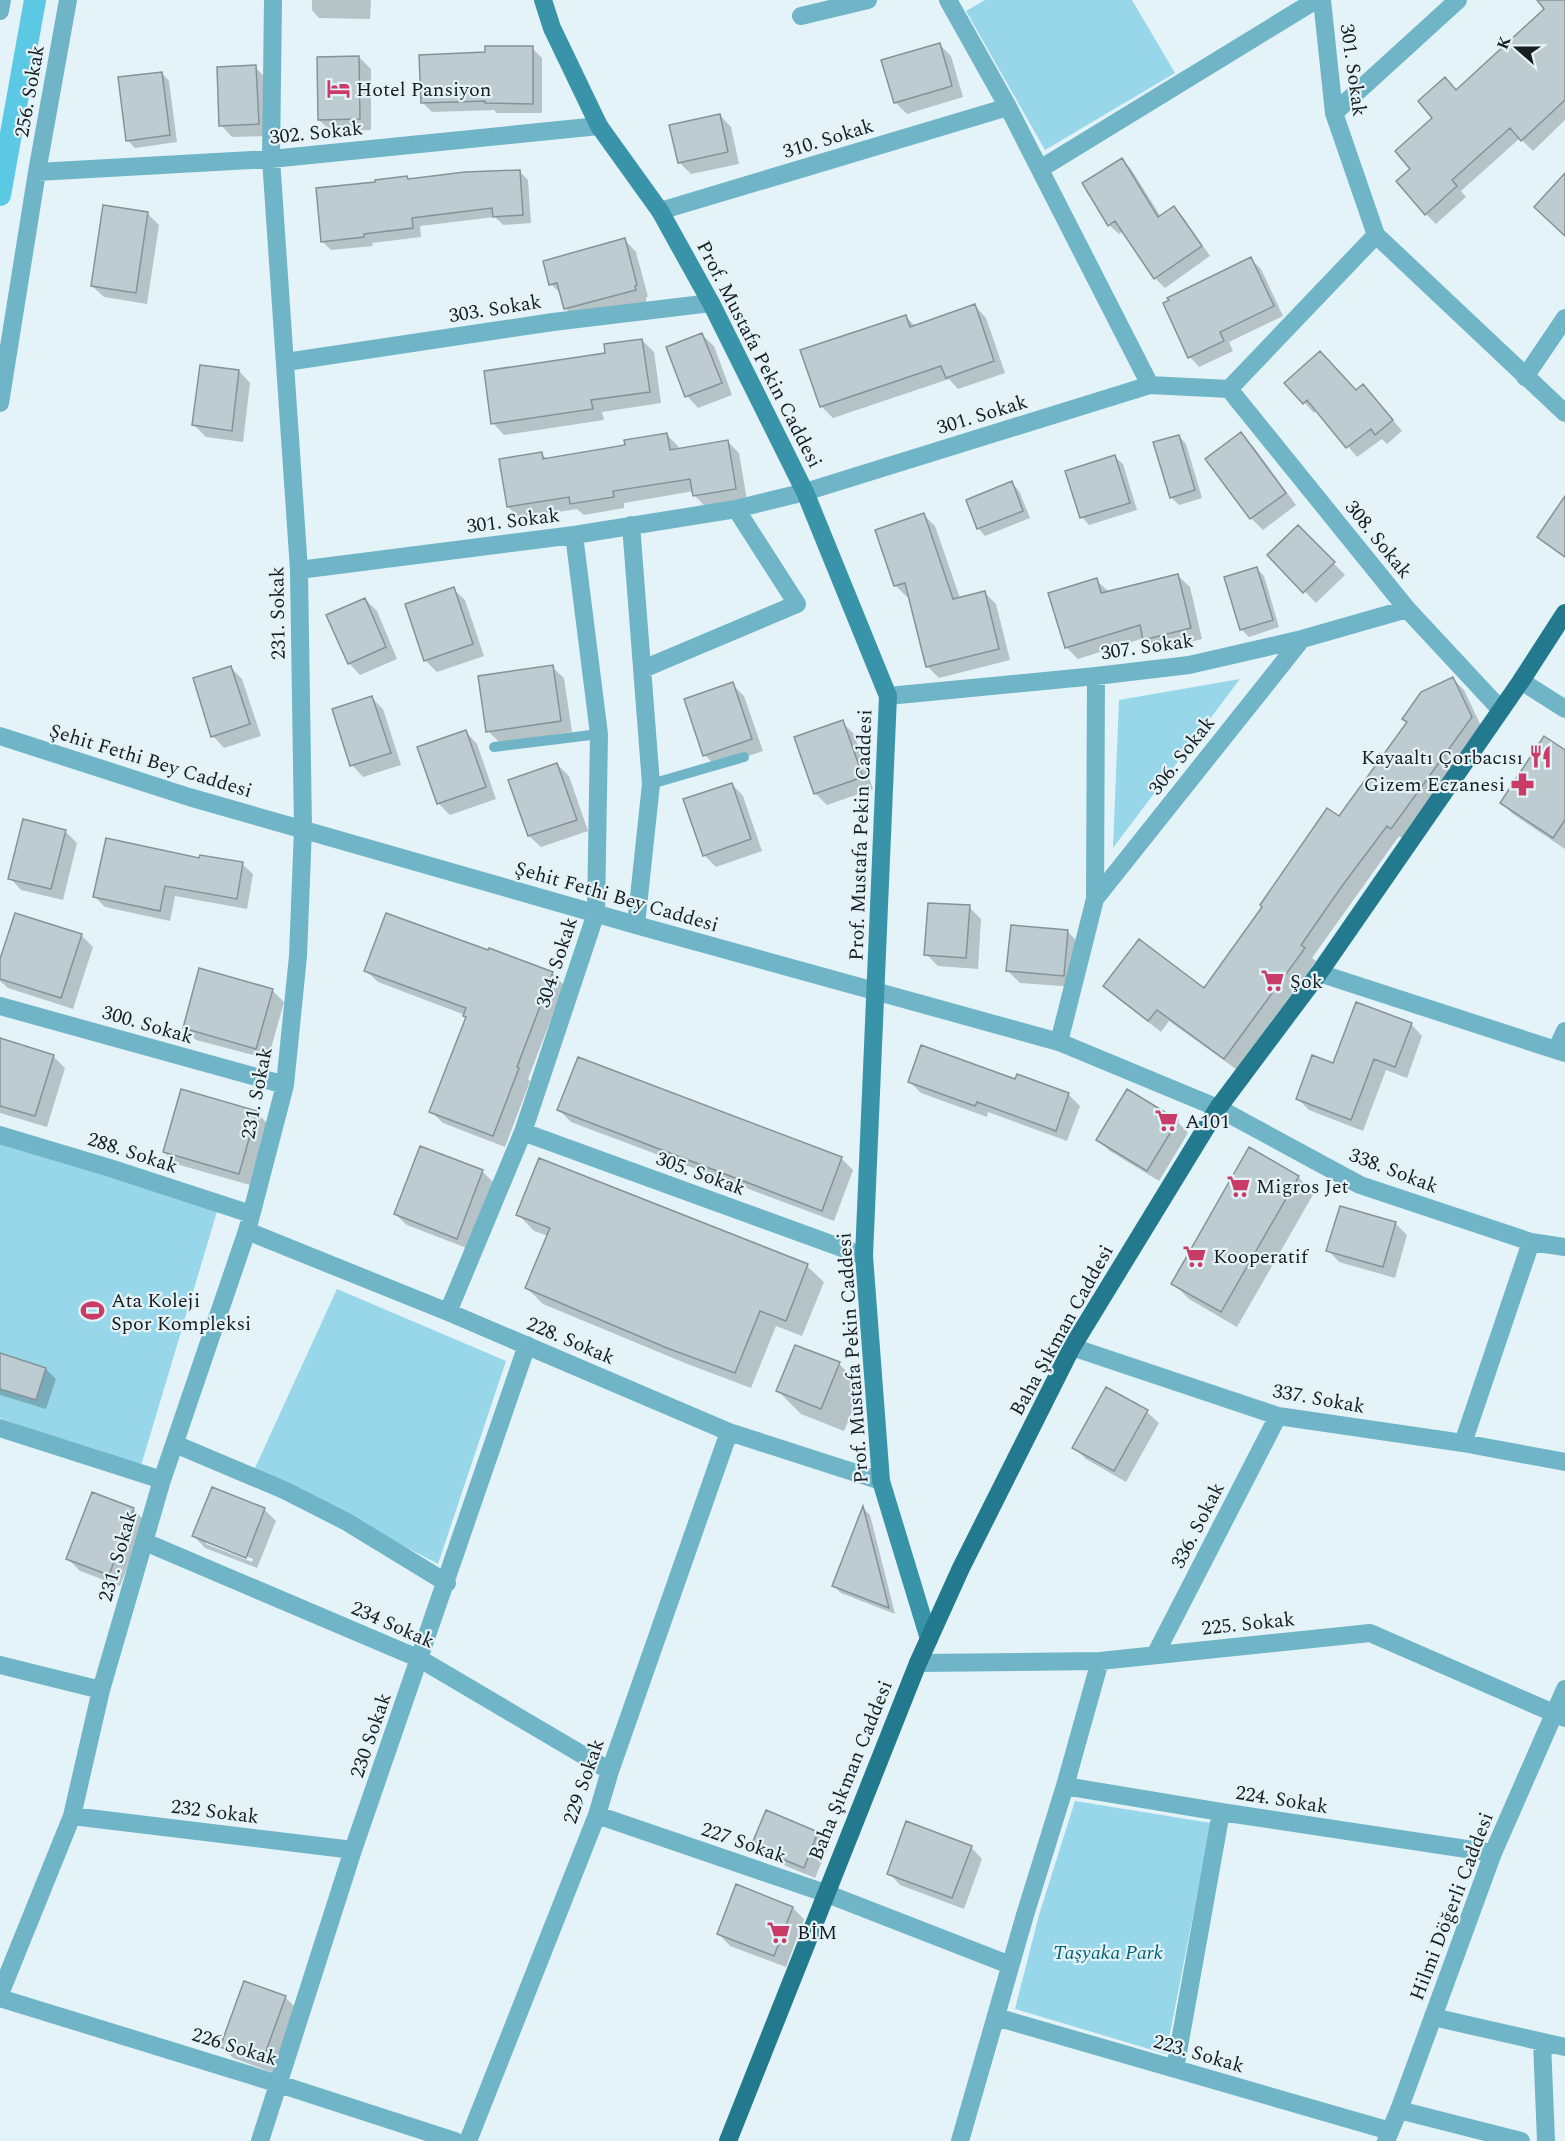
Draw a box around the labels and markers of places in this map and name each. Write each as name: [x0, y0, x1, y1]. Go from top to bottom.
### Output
place label: Hotel Pansiyon: [356, 75, 491, 105]
hotel icon: Hotel Pansiyon: [325, 76, 351, 102]
place label: Kayaaltı Çorbacısı: [1361, 743, 1523, 773]
restaurant icon: Kayaaltı Çorbacısı: [1528, 744, 1554, 770]
place label: Gizem Eczanesi: [1364, 770, 1505, 800]
pharmacy icon: Gizem Eczanesi: [1510, 771, 1536, 797]
place label: Şok: [1290, 967, 1323, 997]
supermarket icon: Şok: [1259, 968, 1285, 994]
place label: A101: [1185, 1107, 1230, 1137]
supermarket icon: A101: [1154, 1108, 1180, 1134]
place label: Migros Jet: [1256, 1172, 1349, 1202]
supermarket icon: Migros Jet: [1225, 1173, 1251, 1199]
place label: Kooperatif: [1213, 1242, 1310, 1272]
supermarket icon: Kooperatif: [1182, 1243, 1208, 1269]
place label: Ata Koleji Spor Kompleksi: [111, 1286, 251, 1339]
sports icon: Ata Koleji Spor Kompleksi: [80, 1298, 106, 1324]
place label: BİM: [797, 1918, 837, 1948]
supermarket icon: BİM: [766, 1919, 792, 1945]

